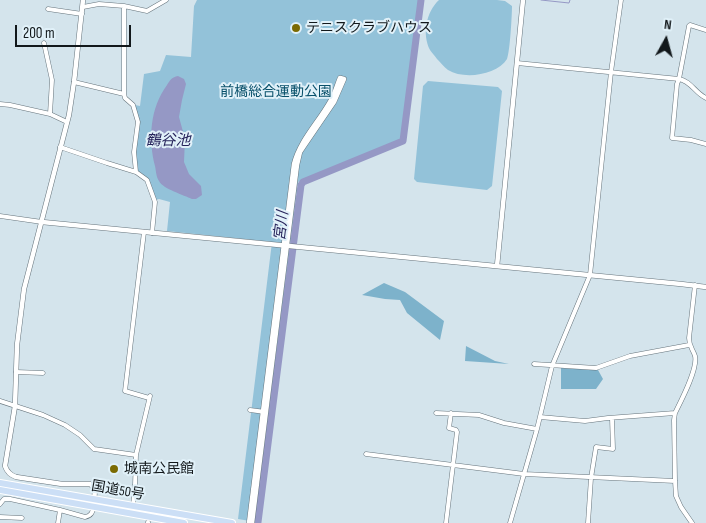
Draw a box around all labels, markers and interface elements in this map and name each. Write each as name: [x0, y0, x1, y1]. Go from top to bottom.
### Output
scale bar: [18, 15, 134, 47]
north arrow: [641, 15, 691, 65]
text: N: [663, 16, 673, 34]
place label: テニスクラブハウス: [306, 20, 432, 36]
marker: テニスクラブハウス: [290, 22, 302, 34]
text: 200 m: [23, 24, 55, 43]
park label: 前橋総合運動公園: [220, 84, 332, 100]
water label: 鶴谷池: [146, 132, 190, 150]
water label: 宮川: [271, 210, 293, 242]
place label: 城南公民館: [124, 461, 194, 477]
marker: 城南公民館: [108, 463, 120, 475]
street label: 国道50号: [90, 478, 146, 504]

